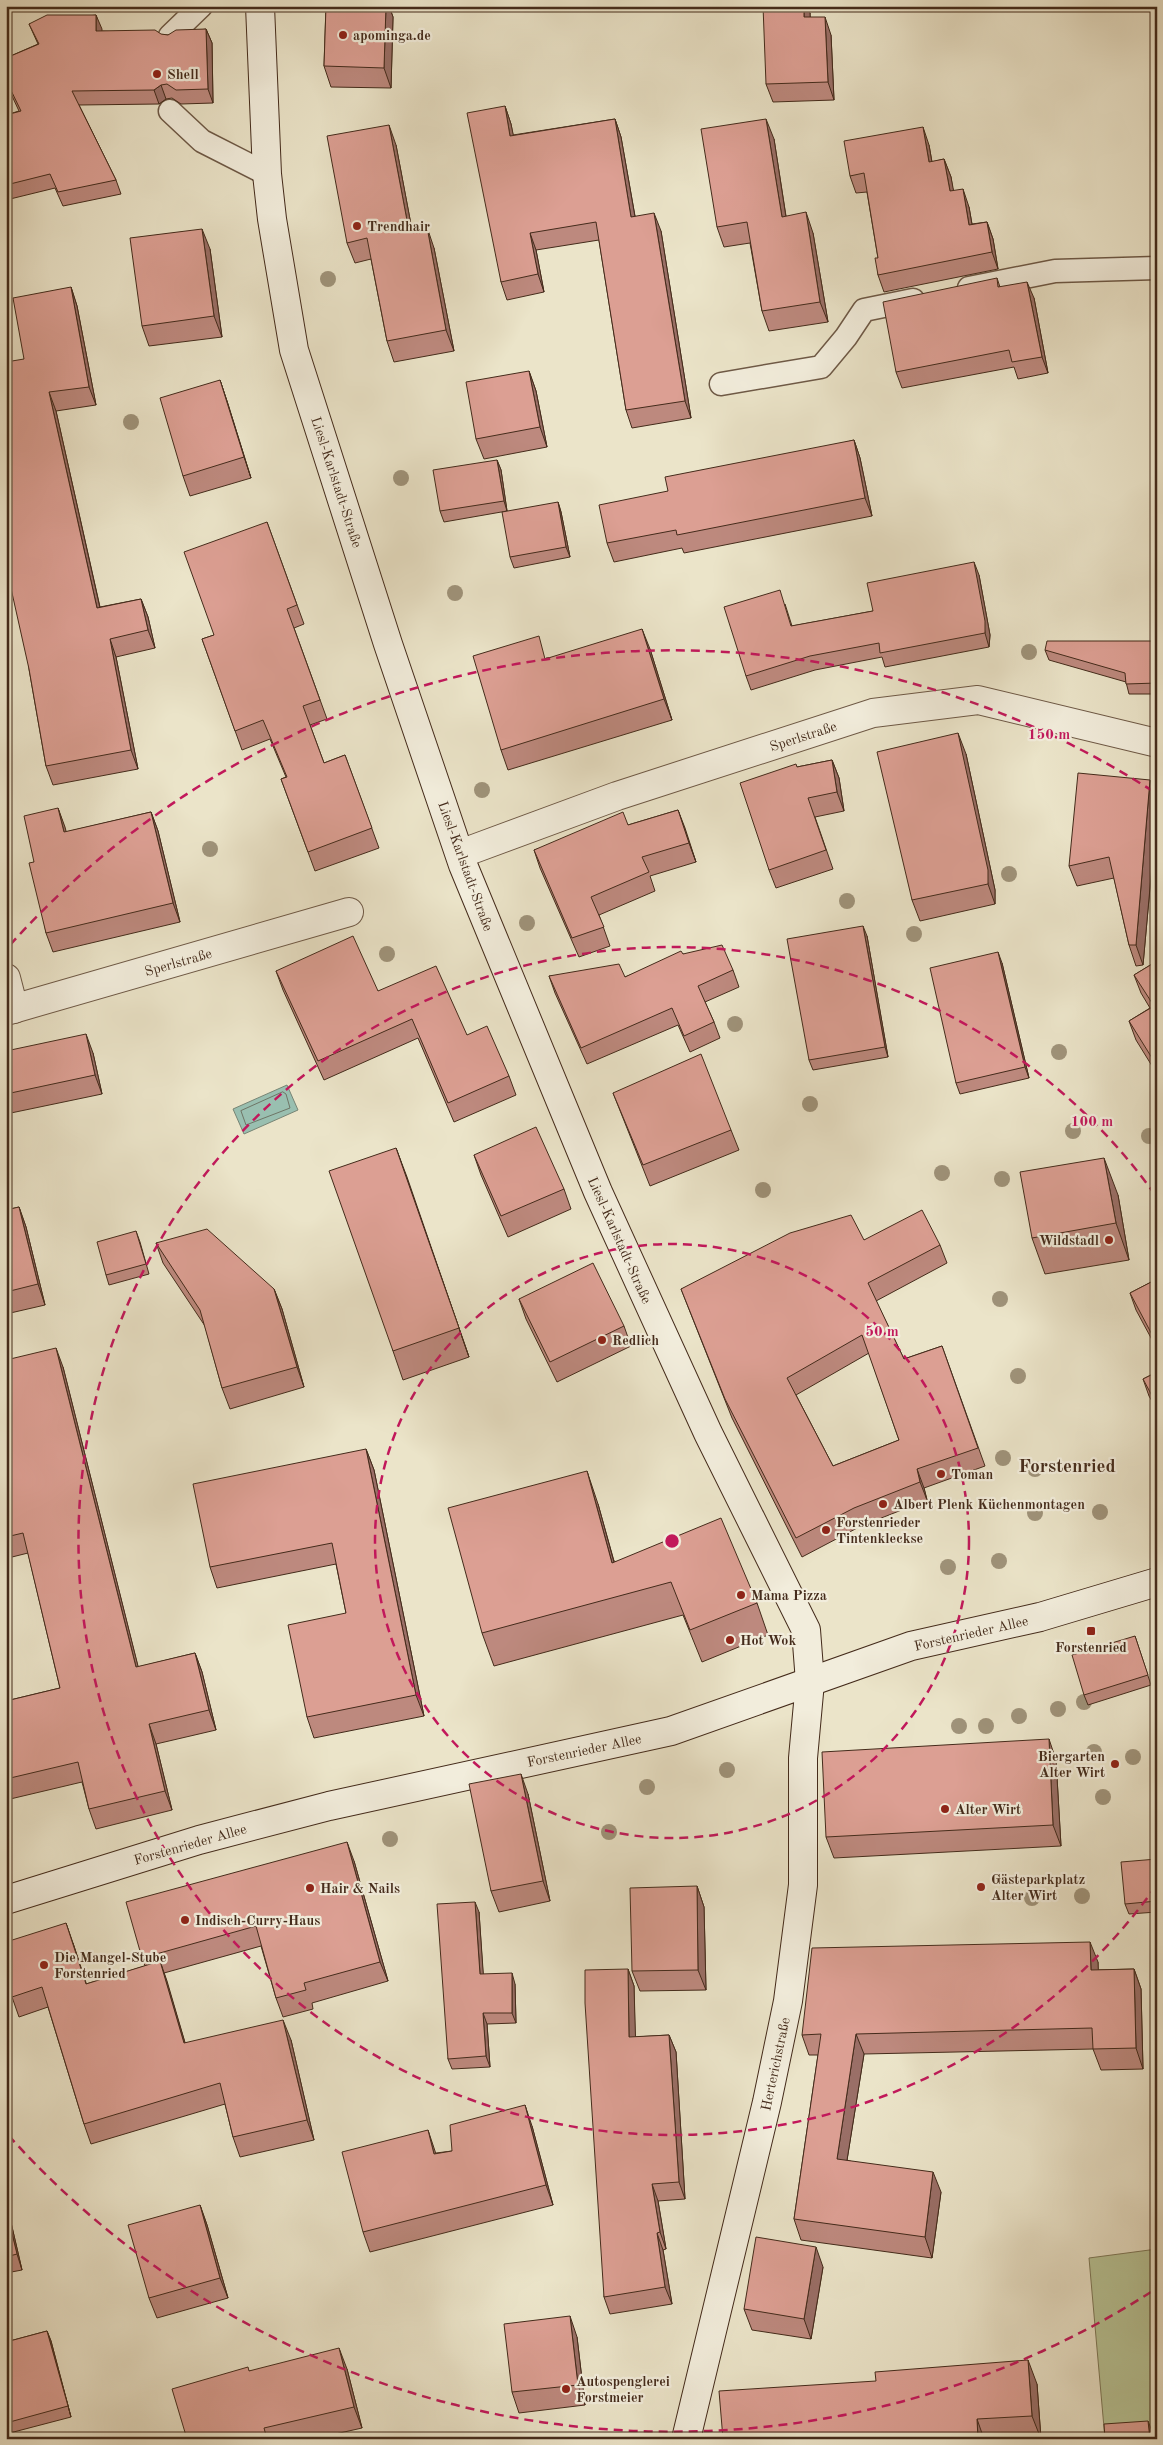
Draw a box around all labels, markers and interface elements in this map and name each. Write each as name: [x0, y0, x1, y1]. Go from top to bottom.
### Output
marker: apominga.de: [337, 29, 349, 41]
place label: apominga.de: [353, 29, 431, 43]
marker: Shell: [151, 68, 163, 80]
place label: Shell: [167, 68, 199, 82]
marker: Trendhair: [351, 220, 363, 232]
place label: Trendhair: [367, 220, 430, 234]
street label: Liesl-Karlstadt-Straße: [308, 415, 364, 550]
street label: Sperlstraße: [768, 720, 838, 754]
text: 150 m: [1028, 728, 1070, 743]
street label: Liesl-Karlstadt-Straße: [435, 800, 495, 933]
street label: Sperlstraße: [143, 947, 214, 979]
text: 100 m: [1071, 1115, 1113, 1130]
street label: Liesl-Karlstadt-Straße: [585, 1175, 653, 1306]
place label: Wildstadl: [1039, 1234, 1099, 1248]
marker: Wildstadl: [1103, 1234, 1115, 1246]
text: 50 m: [865, 1325, 899, 1340]
marker: Redlich: [596, 1334, 608, 1346]
place label: Redlich: [612, 1334, 659, 1348]
district label: Forstenried: [1018, 1458, 1116, 1477]
marker: Toman: [935, 1468, 947, 1480]
place label: Toman: [951, 1468, 993, 1482]
marker: Albert Plenk Küchenmontagen: [877, 1498, 889, 1510]
place label: Albert Plenk Küchenmontagen: [893, 1498, 1085, 1512]
place label: Forstenrieder Tintenkleckse: [836, 1516, 923, 1546]
marker: Forstenrieder Tintenkleckse: [820, 1524, 832, 1536]
centre of rings: [663, 1532, 681, 1550]
marker: Mama Pizza: [735, 1589, 747, 1601]
place label: Mama Pizza: [751, 1589, 827, 1603]
street label: Forstenrieder Allee: [913, 1614, 1030, 1654]
marker: Forstenried: [1085, 1625, 1097, 1637]
marker: Hot Wok: [724, 1634, 736, 1646]
place label: Hot Wok: [740, 1634, 796, 1648]
place label: Forstenried: [1055, 1641, 1127, 1655]
street label: Forstenrieder Allee: [526, 1732, 643, 1770]
place label: Biergarten Alter Wirt: [1038, 1750, 1105, 1780]
marker: Biergarten Alter Wirt: [1109, 1758, 1121, 1770]
marker: Alter Wirt: [939, 1803, 951, 1815]
place label: Alter Wirt: [955, 1803, 1021, 1817]
street label: Forstenrieder Allee: [132, 1822, 248, 1868]
place label: Gästeparkplatz Alter Wirt: [991, 1873, 1085, 1903]
marker: Gästeparkplatz Alter Wirt: [975, 1881, 987, 1893]
marker: Hair & Nails: [304, 1882, 316, 1894]
place label: Hair & Nails: [320, 1882, 400, 1896]
marker: Indisch-Curry-Haus: [179, 1914, 191, 1926]
place label: Indisch-Curry-Haus: [195, 1914, 320, 1928]
place label: Die Mangel-Stube Forstenried: [54, 1951, 166, 1981]
marker: Die Mangel-Stube Forstenried: [38, 1959, 50, 1971]
street label: Herterichstraße: [759, 2016, 793, 2112]
place label: Autospenglerei Forstmeier: [576, 2375, 670, 2405]
marker: Autospenglerei Forstmeier: [560, 2383, 572, 2395]

